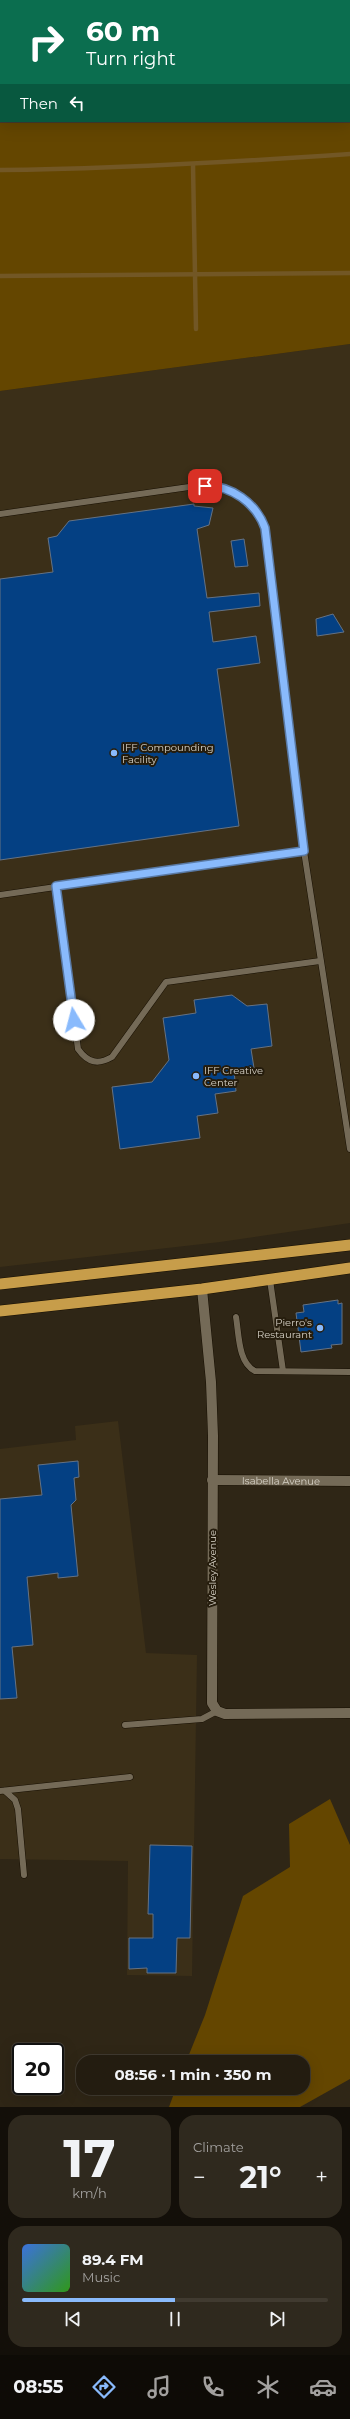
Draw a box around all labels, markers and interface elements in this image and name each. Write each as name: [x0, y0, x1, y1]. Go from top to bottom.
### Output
text: 60 m: [86, 14, 160, 48]
icon: right: [20, 16, 72, 68]
text: Turn right: [86, 48, 176, 70]
icon: left: [66, 92, 88, 114]
text: Then: [20, 94, 58, 113]
pin: [188, 469, 222, 503]
icon: arrive: [194, 475, 216, 497]
place label: IFF Compounding Facility: [122, 741, 214, 766]
marker: IFF Compounding Facility: [109, 748, 119, 758]
position arrow: [53, 999, 95, 1041]
place label: IFF Creative Center: [204, 1064, 263, 1089]
marker: IFF Creative Center: [191, 1071, 201, 1081]
place label: Pierro's Restaurant: [257, 1316, 312, 1341]
marker: Pierro's Restaurant: [315, 1323, 325, 1333]
street label: Isabella Avenue: [242, 1474, 320, 1487]
street label: Wesley Avenue: [206, 1530, 219, 1606]
speed limit sign: 20: [12, 2043, 64, 2095]
text: 08:56 · 1 min · 350 m: [114, 2065, 272, 2084]
text: 17: [63, 2127, 116, 2190]
text: Climate: [193, 2139, 244, 2155]
text: 21°: [240, 2159, 282, 2196]
text: −: [193, 2164, 206, 2191]
text: +: [315, 2164, 328, 2191]
text: km/h: [72, 2185, 107, 2201]
text: 89.4 FM: [82, 2250, 144, 2269]
text: Music: [82, 2269, 120, 2285]
icon: previous: [62, 2308, 84, 2330]
icon: pause: [164, 2308, 186, 2330]
icon: next: [266, 2308, 288, 2330]
icon: directions: [90, 2373, 118, 2401]
icon: music: [145, 2373, 173, 2401]
icon: phone: [199, 2373, 227, 2401]
icon: climate: [254, 2373, 282, 2401]
icon: car: [309, 2373, 337, 2401]
text: 08:55: [13, 2376, 63, 2398]

